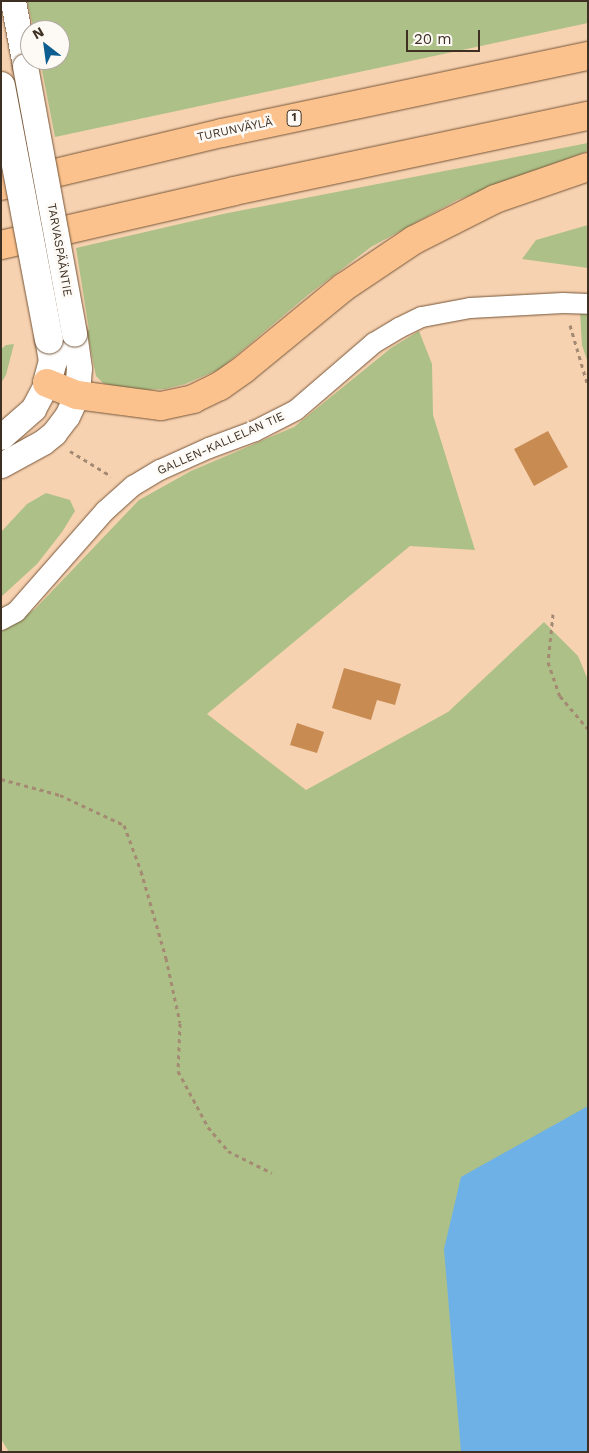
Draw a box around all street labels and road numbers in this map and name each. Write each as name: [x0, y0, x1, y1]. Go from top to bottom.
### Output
road number: 1: [286, 110, 302, 126]
street label: TURUNVÄYLÄ: [196, 115, 274, 145]
street label: TARVASPÄÄNTIE: [44, 202, 74, 298]
street label: GALLEN-KALLELAN TIE: [155, 409, 287, 479]

